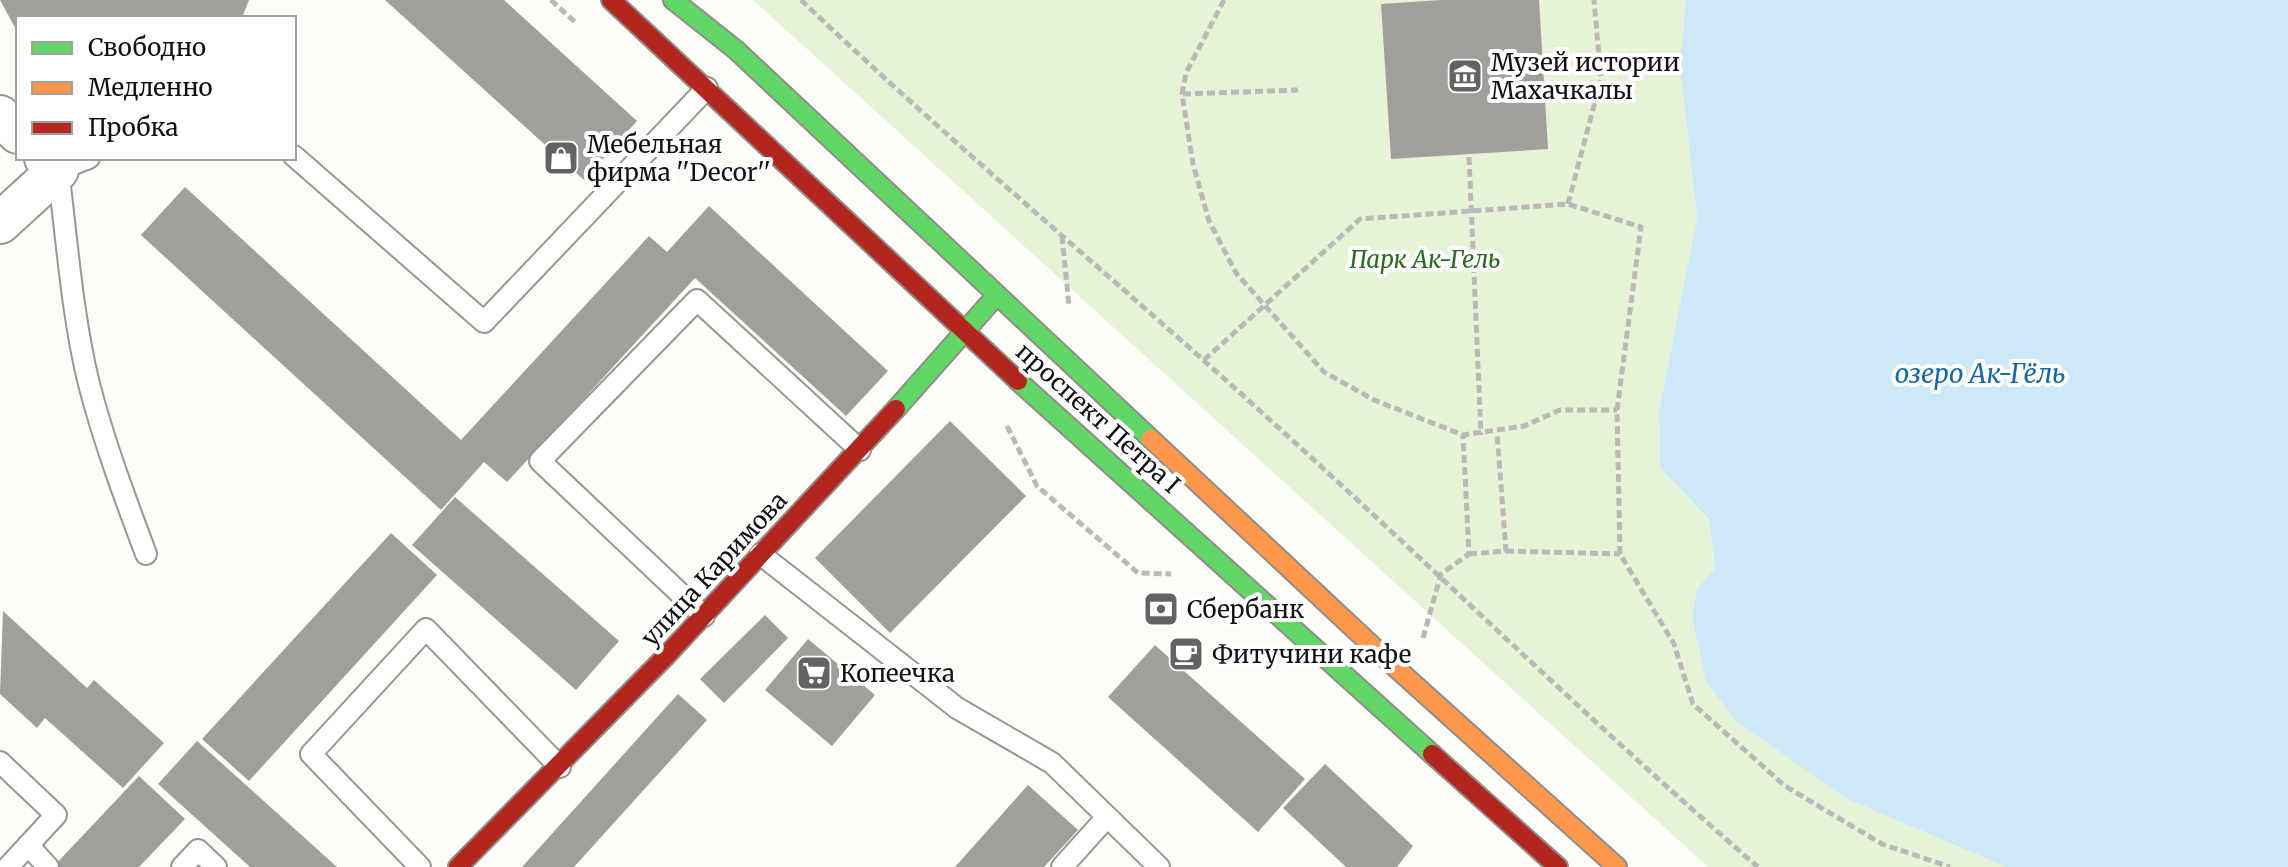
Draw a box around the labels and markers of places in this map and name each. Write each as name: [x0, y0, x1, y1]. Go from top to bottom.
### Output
place label: Музей истории Махачкалы: [1491, 47, 1680, 106]
museum icon: Музей истории Махачкалы: [1446, 57, 1484, 95]
place label: Мебельная фирма ''Decor'': [587, 129, 771, 188]
shop icon: Мебельная фирма ''Decor'': [542, 139, 580, 177]
bank icon: Сбербанк: [1142, 590, 1180, 628]
place label: Сбербанк: [1187, 594, 1304, 625]
cafe icon: Фитучини кафе: [1167, 635, 1205, 673]
place label: Фитучини кафе: [1212, 639, 1411, 670]
supermarket icon: Копеечка: [795, 654, 833, 692]
place label: Копеечка: [840, 658, 955, 689]

